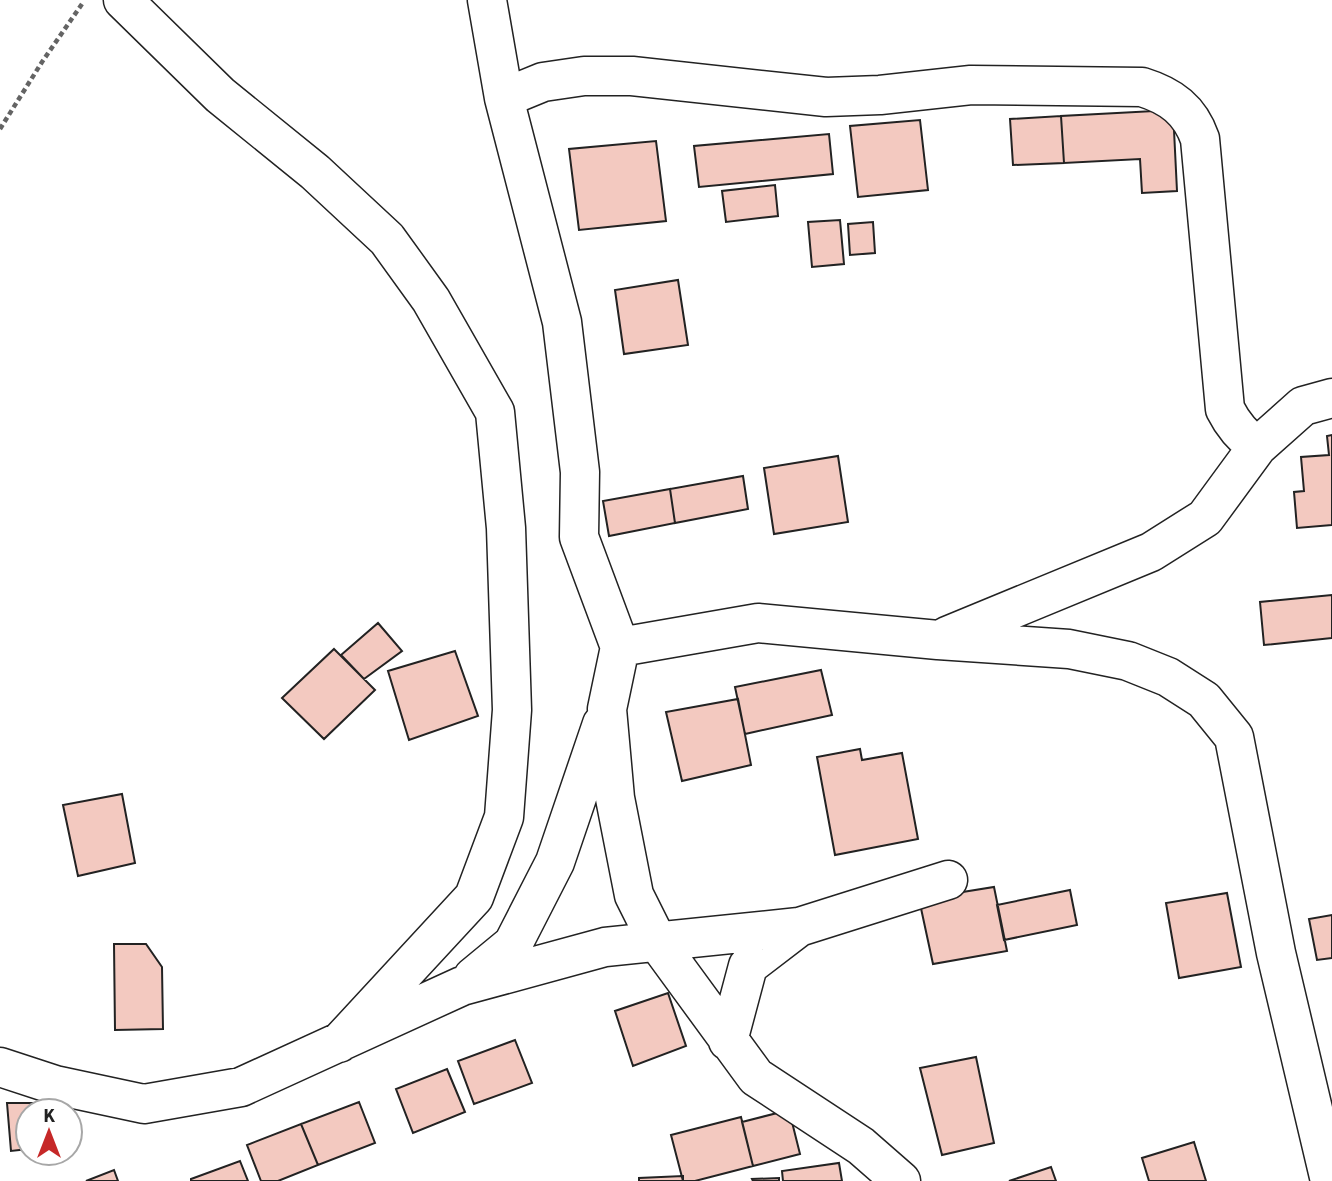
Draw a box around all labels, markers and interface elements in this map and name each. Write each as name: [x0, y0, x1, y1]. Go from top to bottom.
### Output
north arrow: [14, 1097, 84, 1167]
text: K: [43, 1103, 55, 1130]

